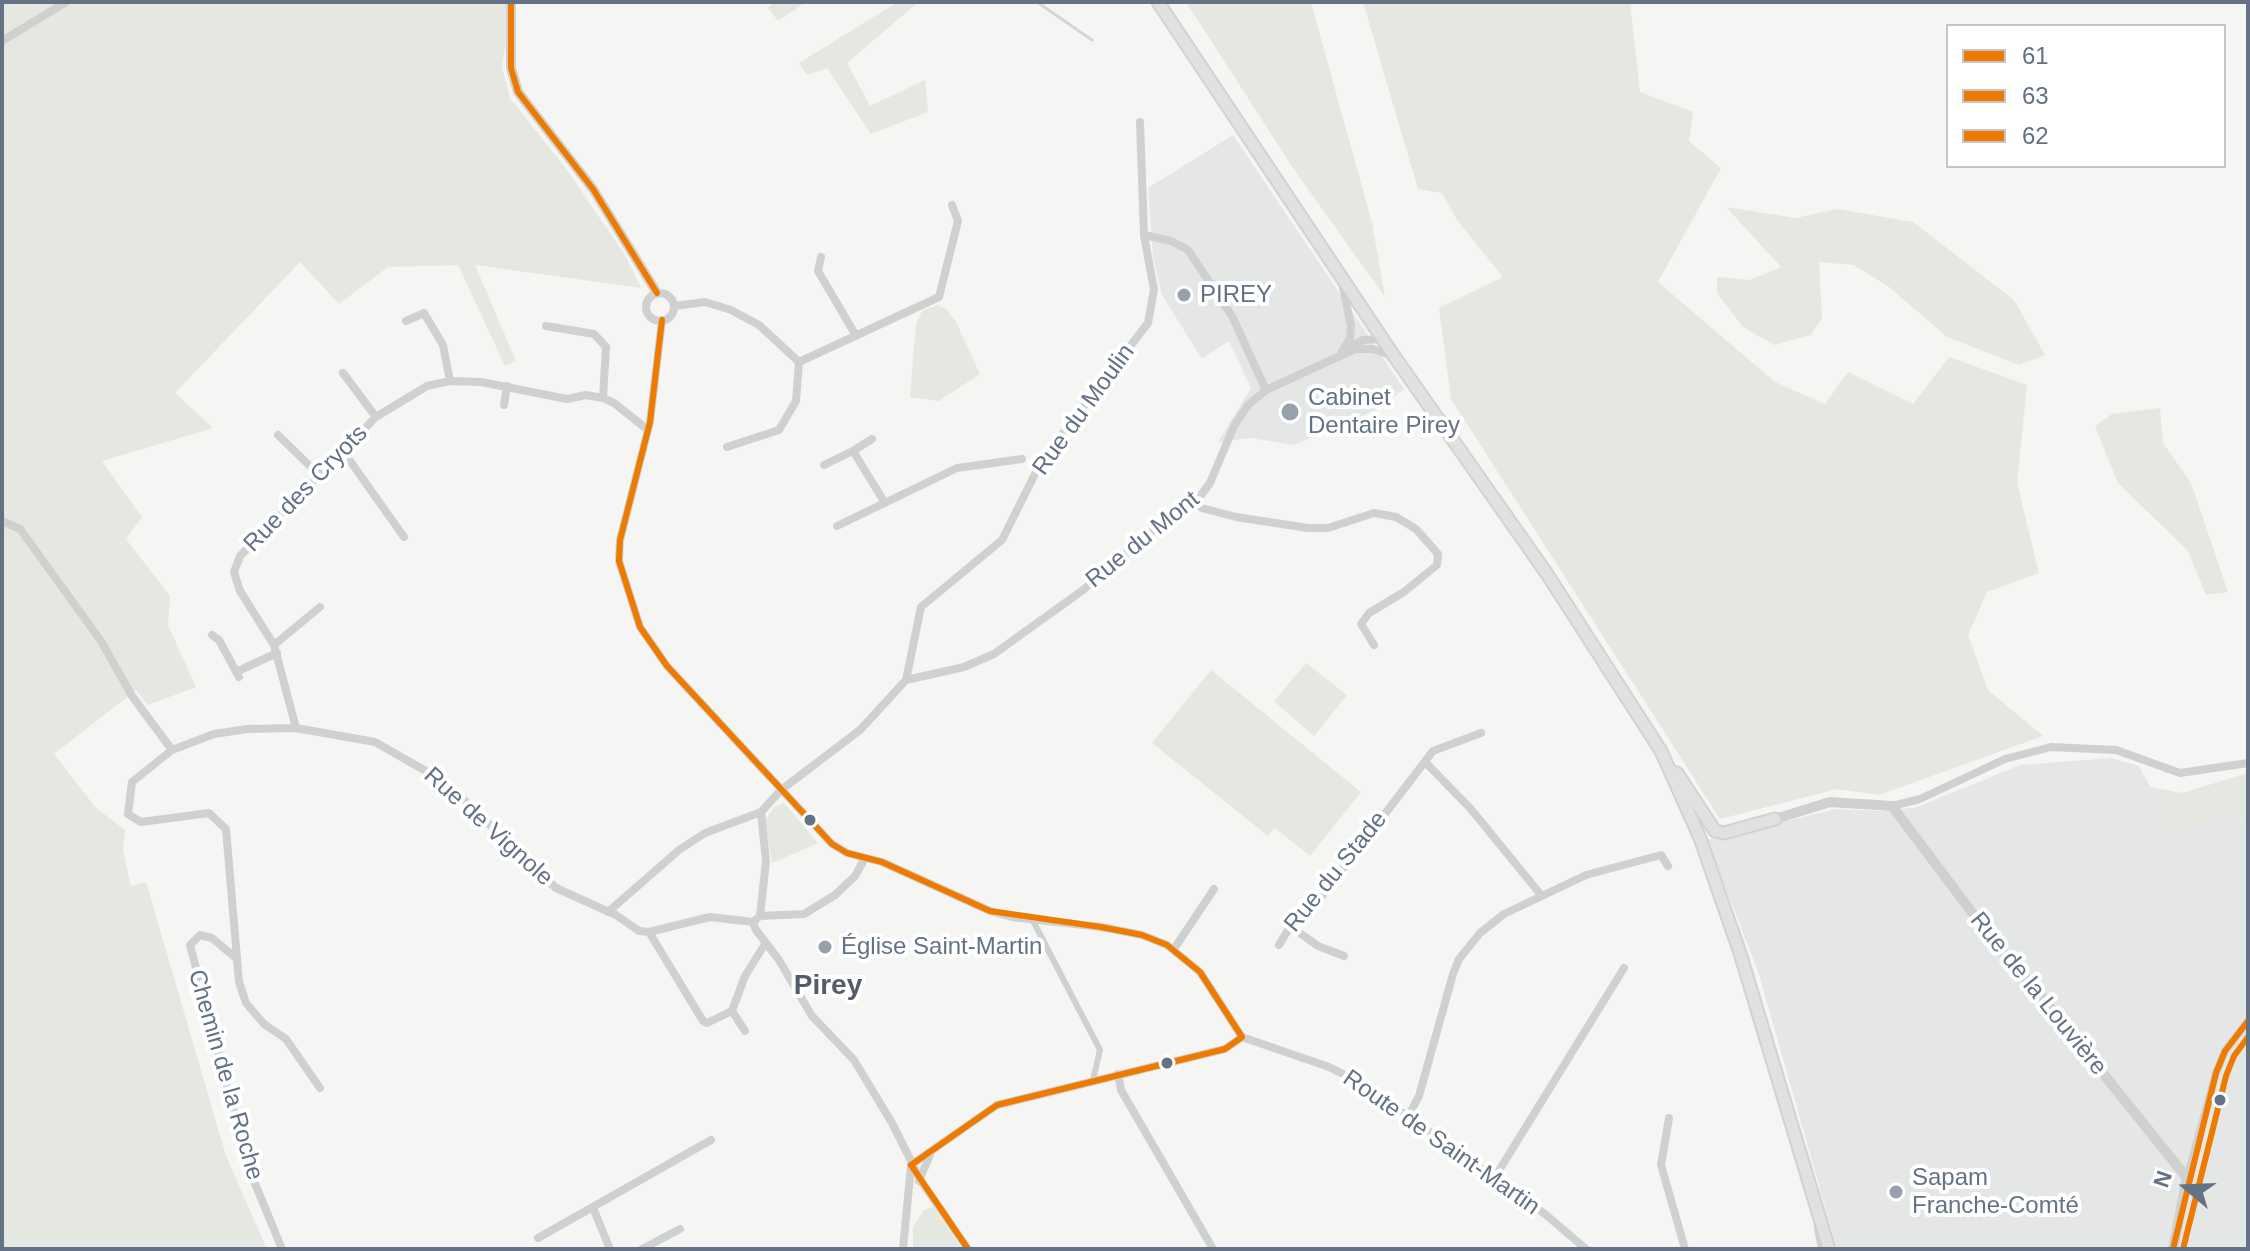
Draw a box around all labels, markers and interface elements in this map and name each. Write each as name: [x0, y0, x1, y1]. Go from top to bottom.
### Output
legend: [1946, 24, 2226, 168]
text: 61: [2022, 42, 2049, 69]
text: 63: [2022, 82, 2049, 109]
text: 62: [2022, 122, 2049, 149]
place label: PIREY: [1200, 281, 1272, 309]
marker: PIREY: [1175, 286, 1193, 304]
street label: Rue du Moulin: [1027, 339, 1141, 481]
place label: Cabinet Dentaire Pirey: [1308, 384, 1460, 440]
marker: Cabinet Dentaire Pirey: [1279, 401, 1301, 423]
street label: Rue des Cryots: [238, 420, 374, 558]
street label: Rue du Mont: [1081, 486, 1205, 594]
street label: Rue de Vignole: [418, 762, 558, 892]
street label: Rue du Stade: [1279, 806, 1393, 938]
unlabelled marker: [802, 812, 818, 828]
street label: Rue de la Louvière: [1963, 907, 2113, 1081]
place label: Église Saint-Martin: [841, 933, 1042, 961]
marker: Église Saint-Martin: [816, 938, 834, 956]
street label: Chemin de la Roche: [181, 967, 269, 1183]
district label: Pirey: [794, 969, 862, 1003]
unlabelled marker: [1159, 1055, 1175, 1071]
street label: Route de Saint-Martin: [1337, 1064, 1545, 1222]
unlabelled marker: [2212, 1092, 2228, 1108]
north arrow: [2146, 1147, 2226, 1227]
place label: Sapam Franche-Comté: [1912, 1164, 2079, 1220]
text: N: [2148, 1167, 2177, 1191]
marker: Sapam Franche-Comté: [1887, 1183, 1905, 1201]

